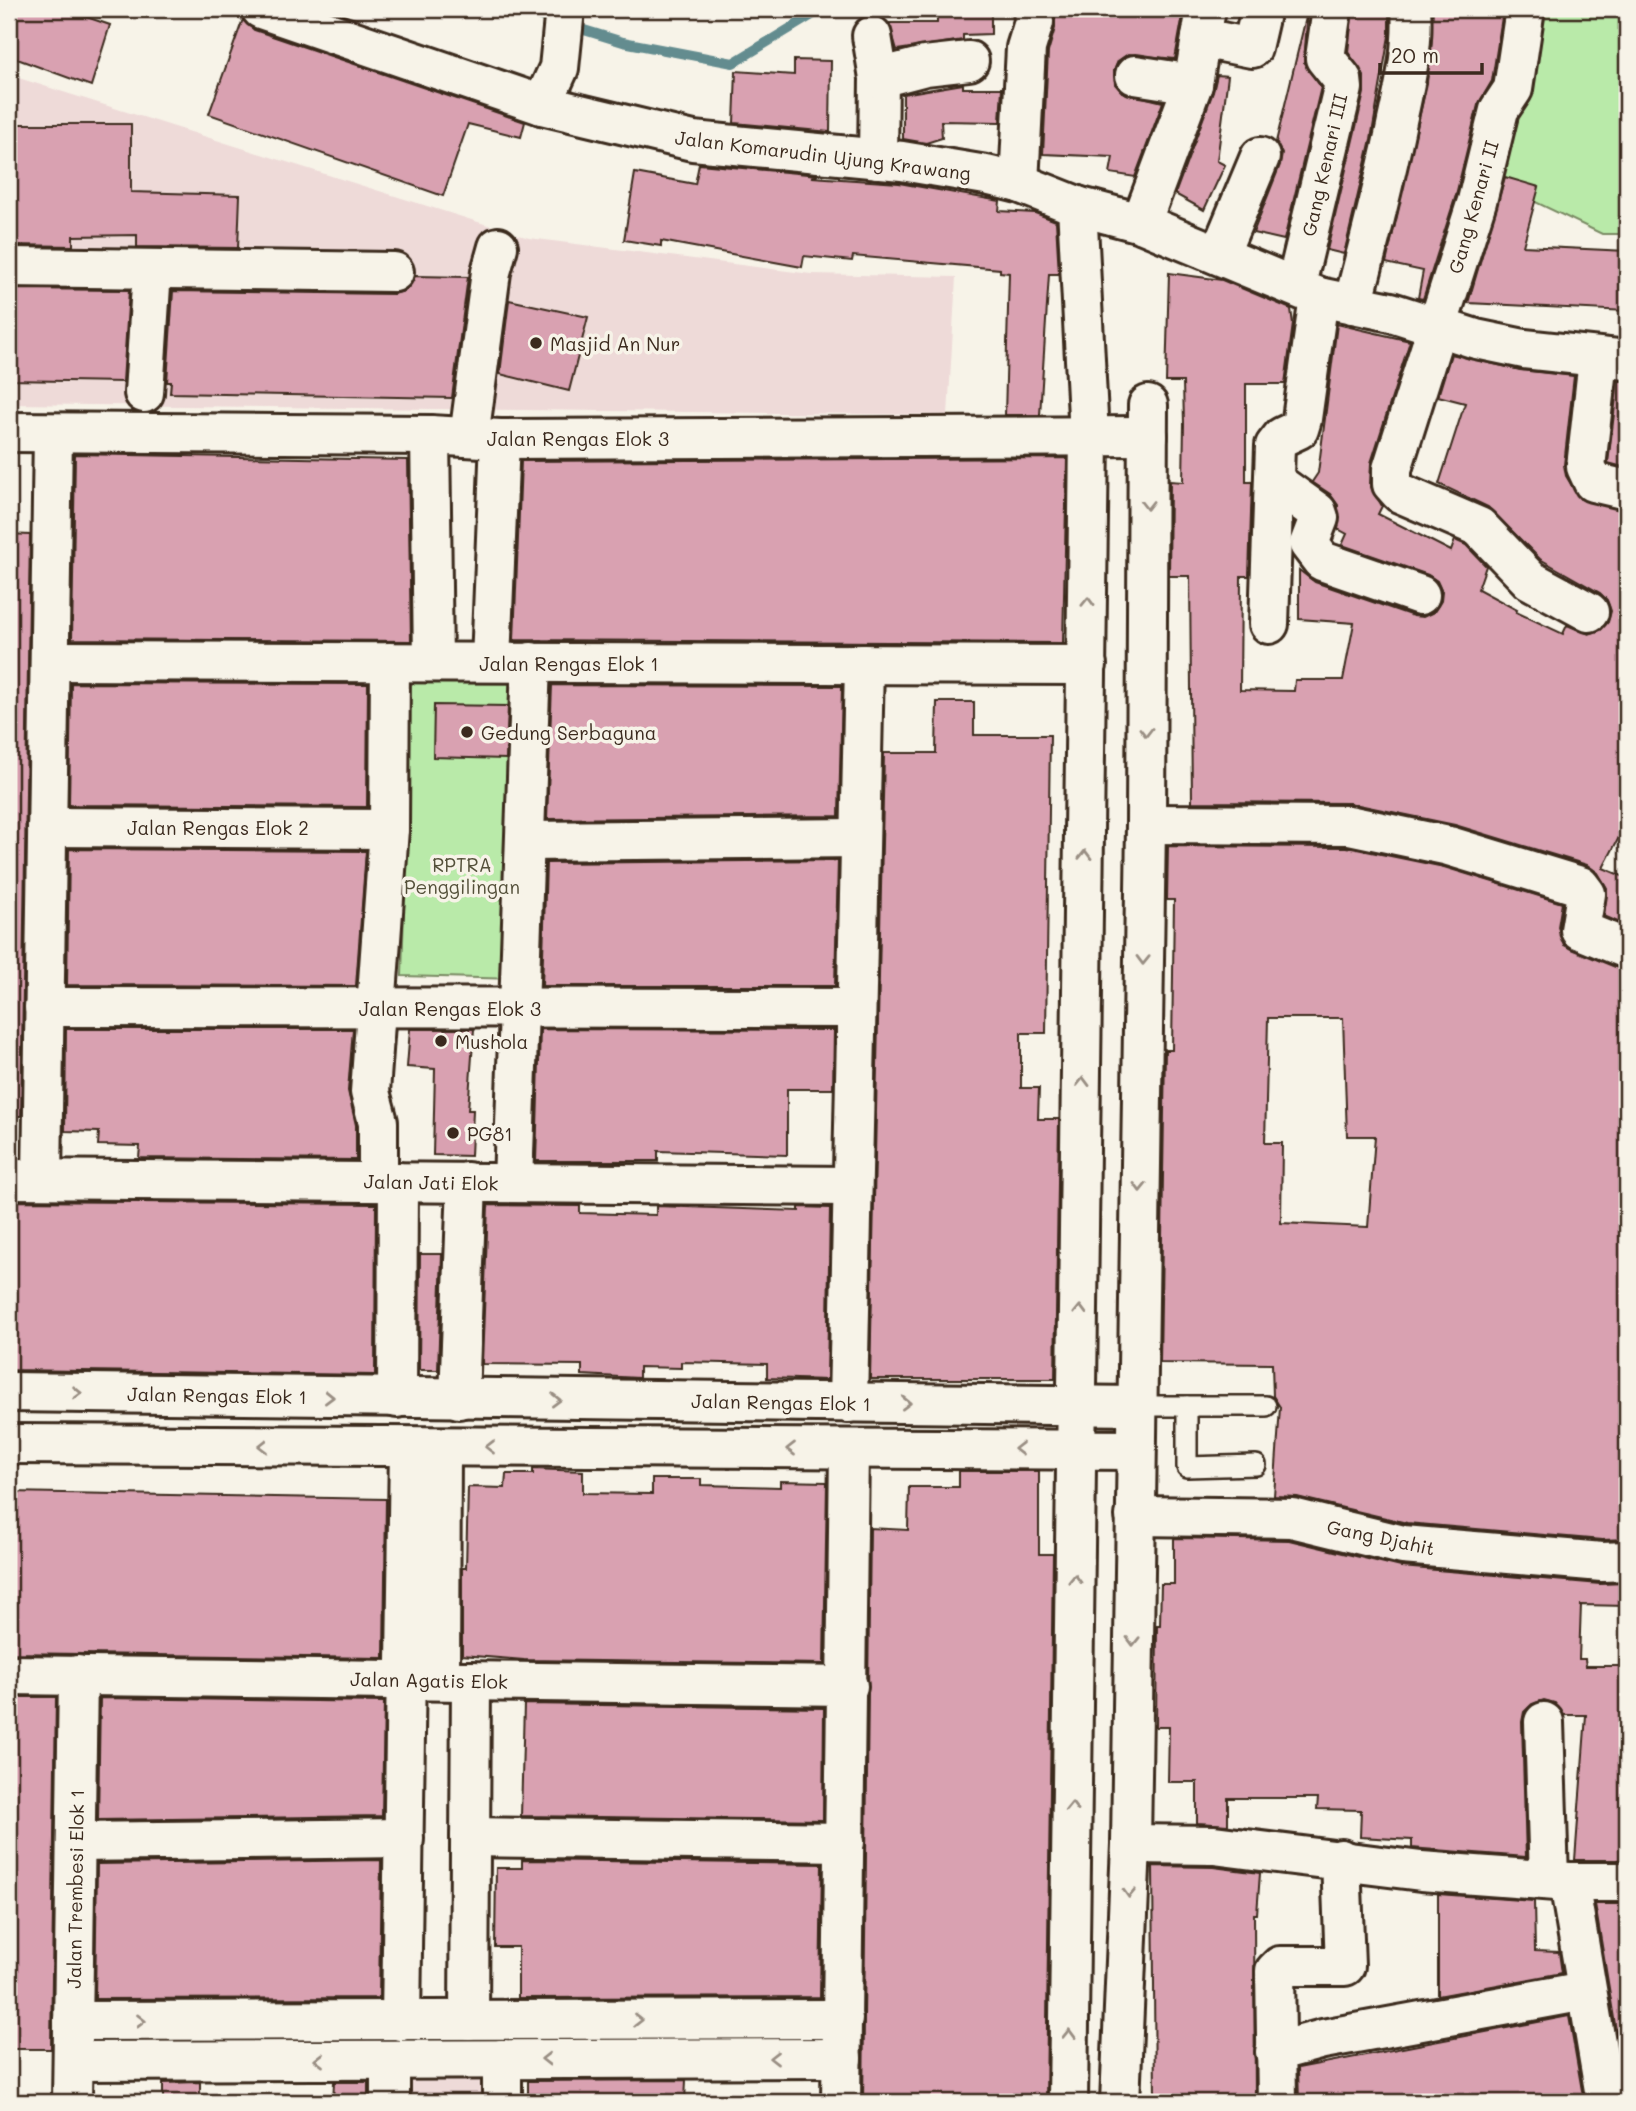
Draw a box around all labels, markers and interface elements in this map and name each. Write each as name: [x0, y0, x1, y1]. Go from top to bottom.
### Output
scale bar: [1380, 32, 1482, 76]
text: 20 m: [1391, 41, 1439, 68]
street label: Gang Kenari III: [1295, 91, 1353, 239]
street label: Jalan Komarudin Ujung Krawang: [674, 124, 972, 186]
street label: Gang Kenari II: [1442, 138, 1504, 276]
place label: Masjid An Nur: [550, 331, 680, 356]
marker: Masjid An Nur: [528, 335, 544, 351]
street label: Jalan Rengas Elok 3: [487, 426, 669, 451]
one-way arrow: [1139, 500, 1155, 510]
one-way arrow: [1080, 596, 1095, 607]
street label: Jalan Rengas Elok 1: [479, 651, 659, 676]
place label: Gedung Serbaguna: [481, 720, 657, 745]
marker: Gedung Serbaguna: [459, 724, 475, 740]
one-way arrow: [1138, 727, 1154, 738]
street label: Jalan Rengas Elok 2: [127, 815, 309, 840]
one-way arrow: [1077, 849, 1093, 860]
park label: RPTRA Penggilingan: [404, 852, 520, 899]
one-way arrow: [1135, 955, 1151, 965]
street label: Jalan Rengas Elok 3: [359, 996, 541, 1021]
place label: Mushola: [455, 1029, 528, 1054]
marker: Mushola: [433, 1033, 449, 1049]
one-way arrow: [1075, 1077, 1091, 1087]
place label: PG81: [467, 1121, 513, 1146]
marker: PG81: [445, 1125, 461, 1141]
street label: Jalan Jati Elok: [363, 1168, 499, 1196]
one-way arrow: [1132, 1182, 1148, 1193]
one-way arrow: [1073, 1304, 1088, 1315]
street label: Jalan Rengas Elok 1: [127, 1381, 307, 1409]
one-way arrow: [72, 1385, 83, 1401]
street label: Jalan Rengas Elok 1: [691, 1388, 871, 1416]
one-way arrow: [324, 1389, 335, 1405]
one-way arrow: [552, 1392, 562, 1408]
one-way arrow: [902, 1395, 912, 1411]
one-way arrow: [257, 1438, 267, 1454]
one-way arrow: [484, 1439, 495, 1455]
one-way arrow: [785, 1441, 796, 1457]
one-way arrow: [1013, 1441, 1023, 1457]
street label: Gang Djahit: [1325, 1513, 1437, 1561]
one-way arrow: [1067, 1573, 1083, 1584]
one-way arrow: [1125, 1636, 1141, 1646]
street label: Jalan Agatis Elok: [350, 1666, 508, 1694]
street label: Jalan Trembesi Elok 1: [61, 1789, 89, 1989]
one-way arrow: [1064, 1801, 1080, 1811]
one-way arrow: [1121, 1887, 1136, 1898]
one-way arrow: [634, 2012, 644, 2028]
one-way arrow: [137, 2013, 147, 2029]
one-way arrow: [1061, 2028, 1077, 2039]
one-way arrow: [541, 2051, 551, 2067]
one-way arrow: [768, 2051, 779, 2066]
one-way arrow: [313, 2052, 324, 2068]

